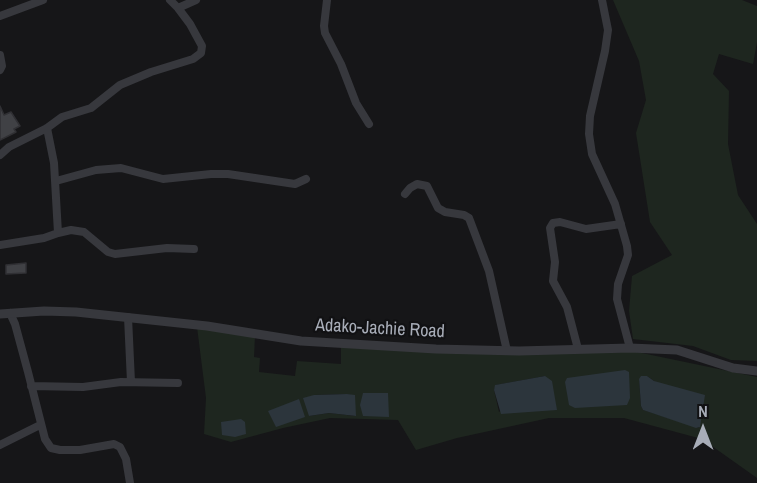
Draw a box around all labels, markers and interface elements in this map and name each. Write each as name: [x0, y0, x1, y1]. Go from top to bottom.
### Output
street label: Adako-Jachie Road: [315, 315, 445, 343]
north arrow: [673, 399, 733, 459]
text: N: [698, 400, 708, 422]

